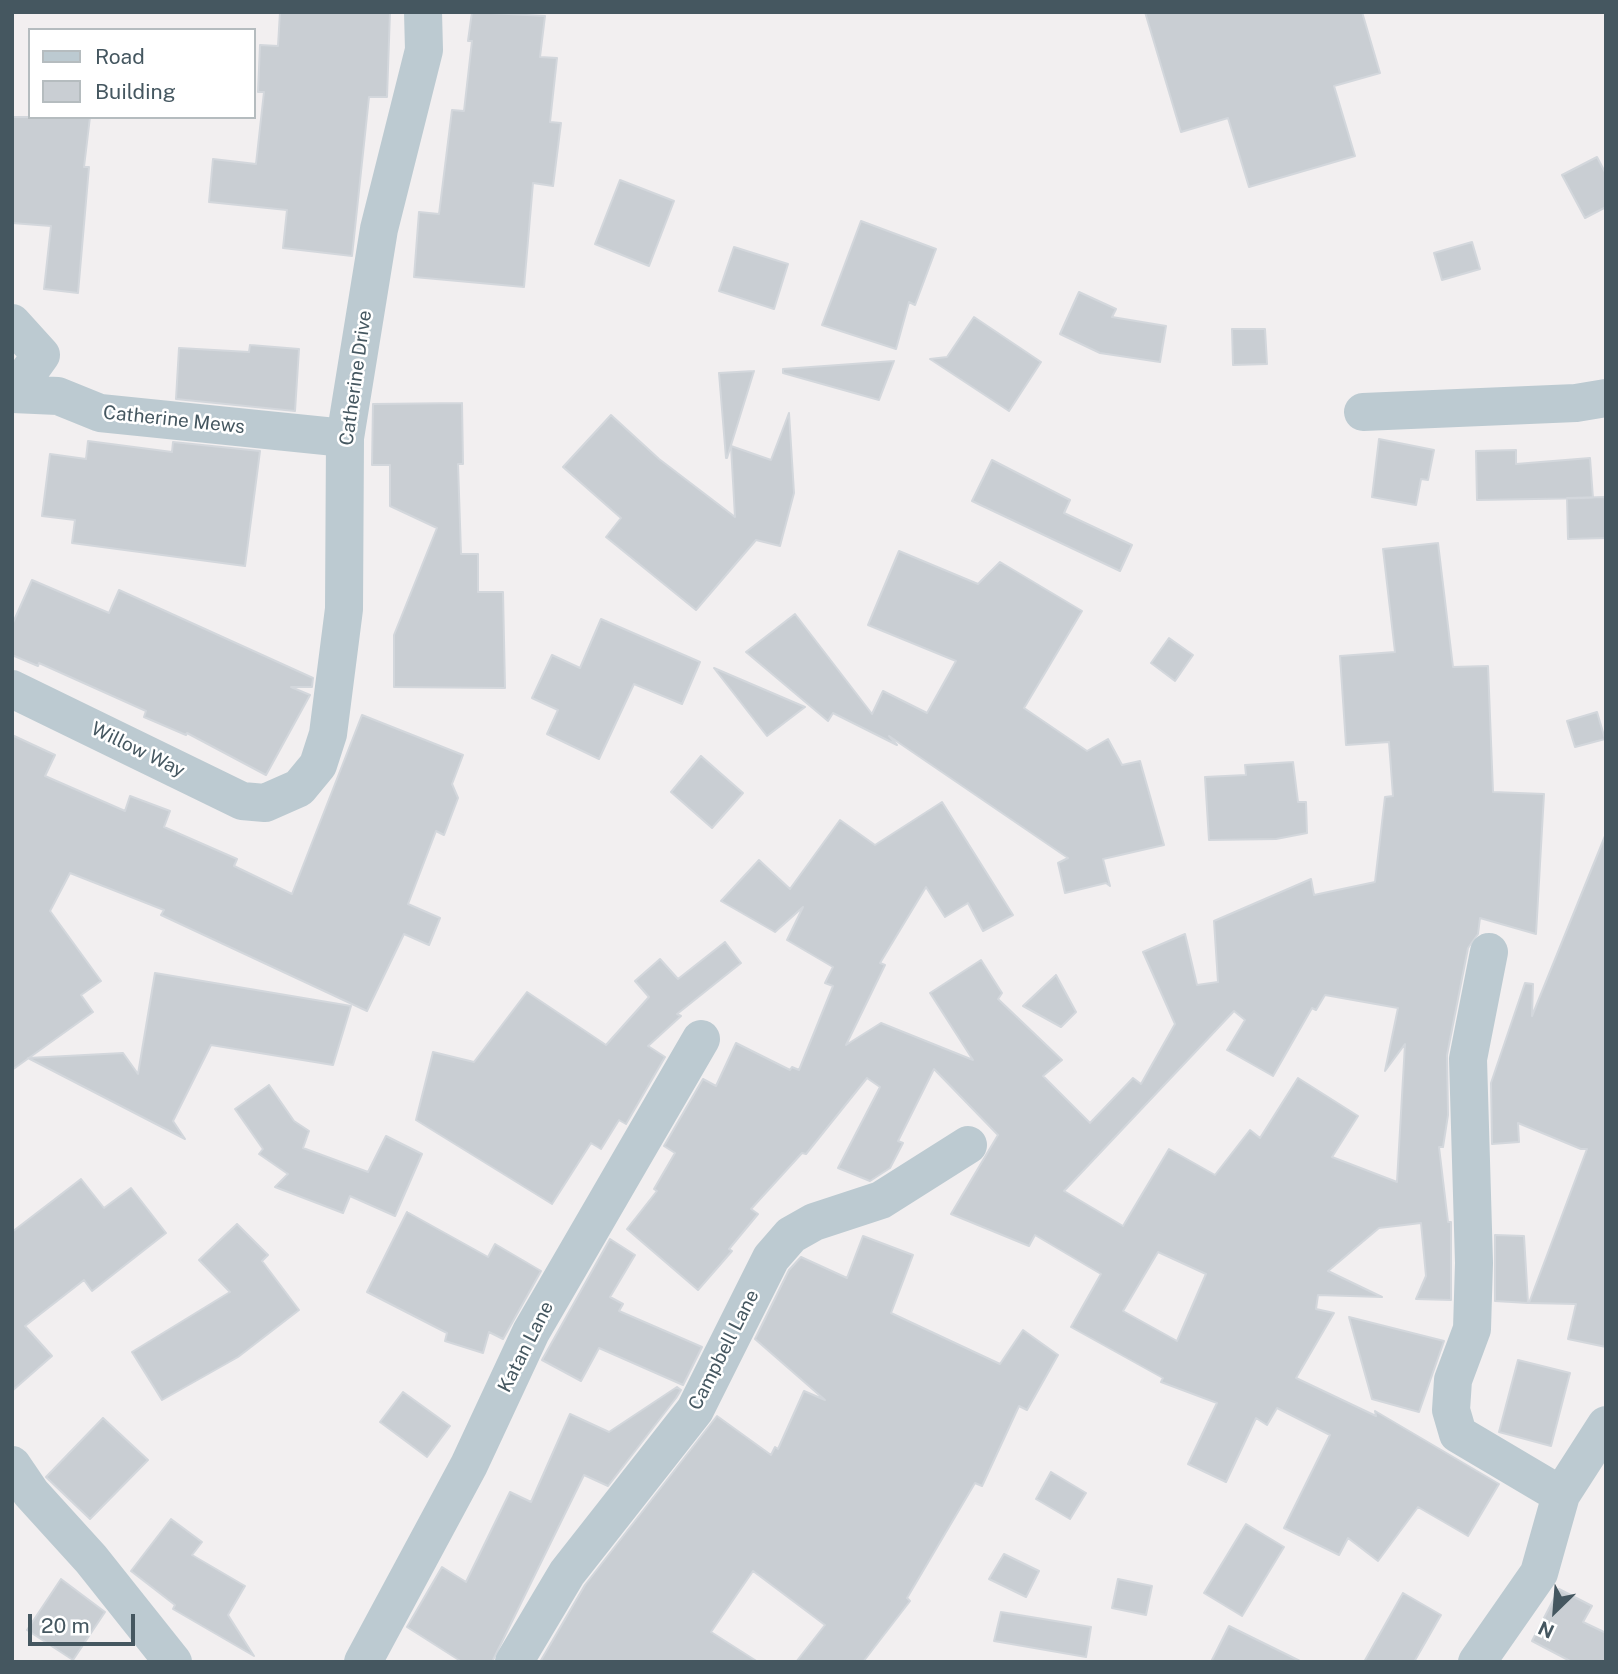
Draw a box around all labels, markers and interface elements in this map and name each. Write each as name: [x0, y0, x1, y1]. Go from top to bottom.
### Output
legend: [28, 28, 256, 119]
text: Road: [95, 44, 145, 69]
text: Building: [95, 79, 176, 104]
street label: Catherine Drive: [335, 309, 377, 447]
street label: Catherine Mews: [102, 401, 246, 439]
street label: Willow Way: [87, 718, 189, 782]
street label: Campbell Lane: [684, 1286, 764, 1414]
street label: Katan Lane: [493, 1298, 559, 1396]
north arrow: [1520, 1576, 1590, 1646]
scale bar: [32, 1600, 138, 1644]
text: 20 m: [41, 1613, 90, 1638]
text: N: [1535, 1617, 1558, 1643]

